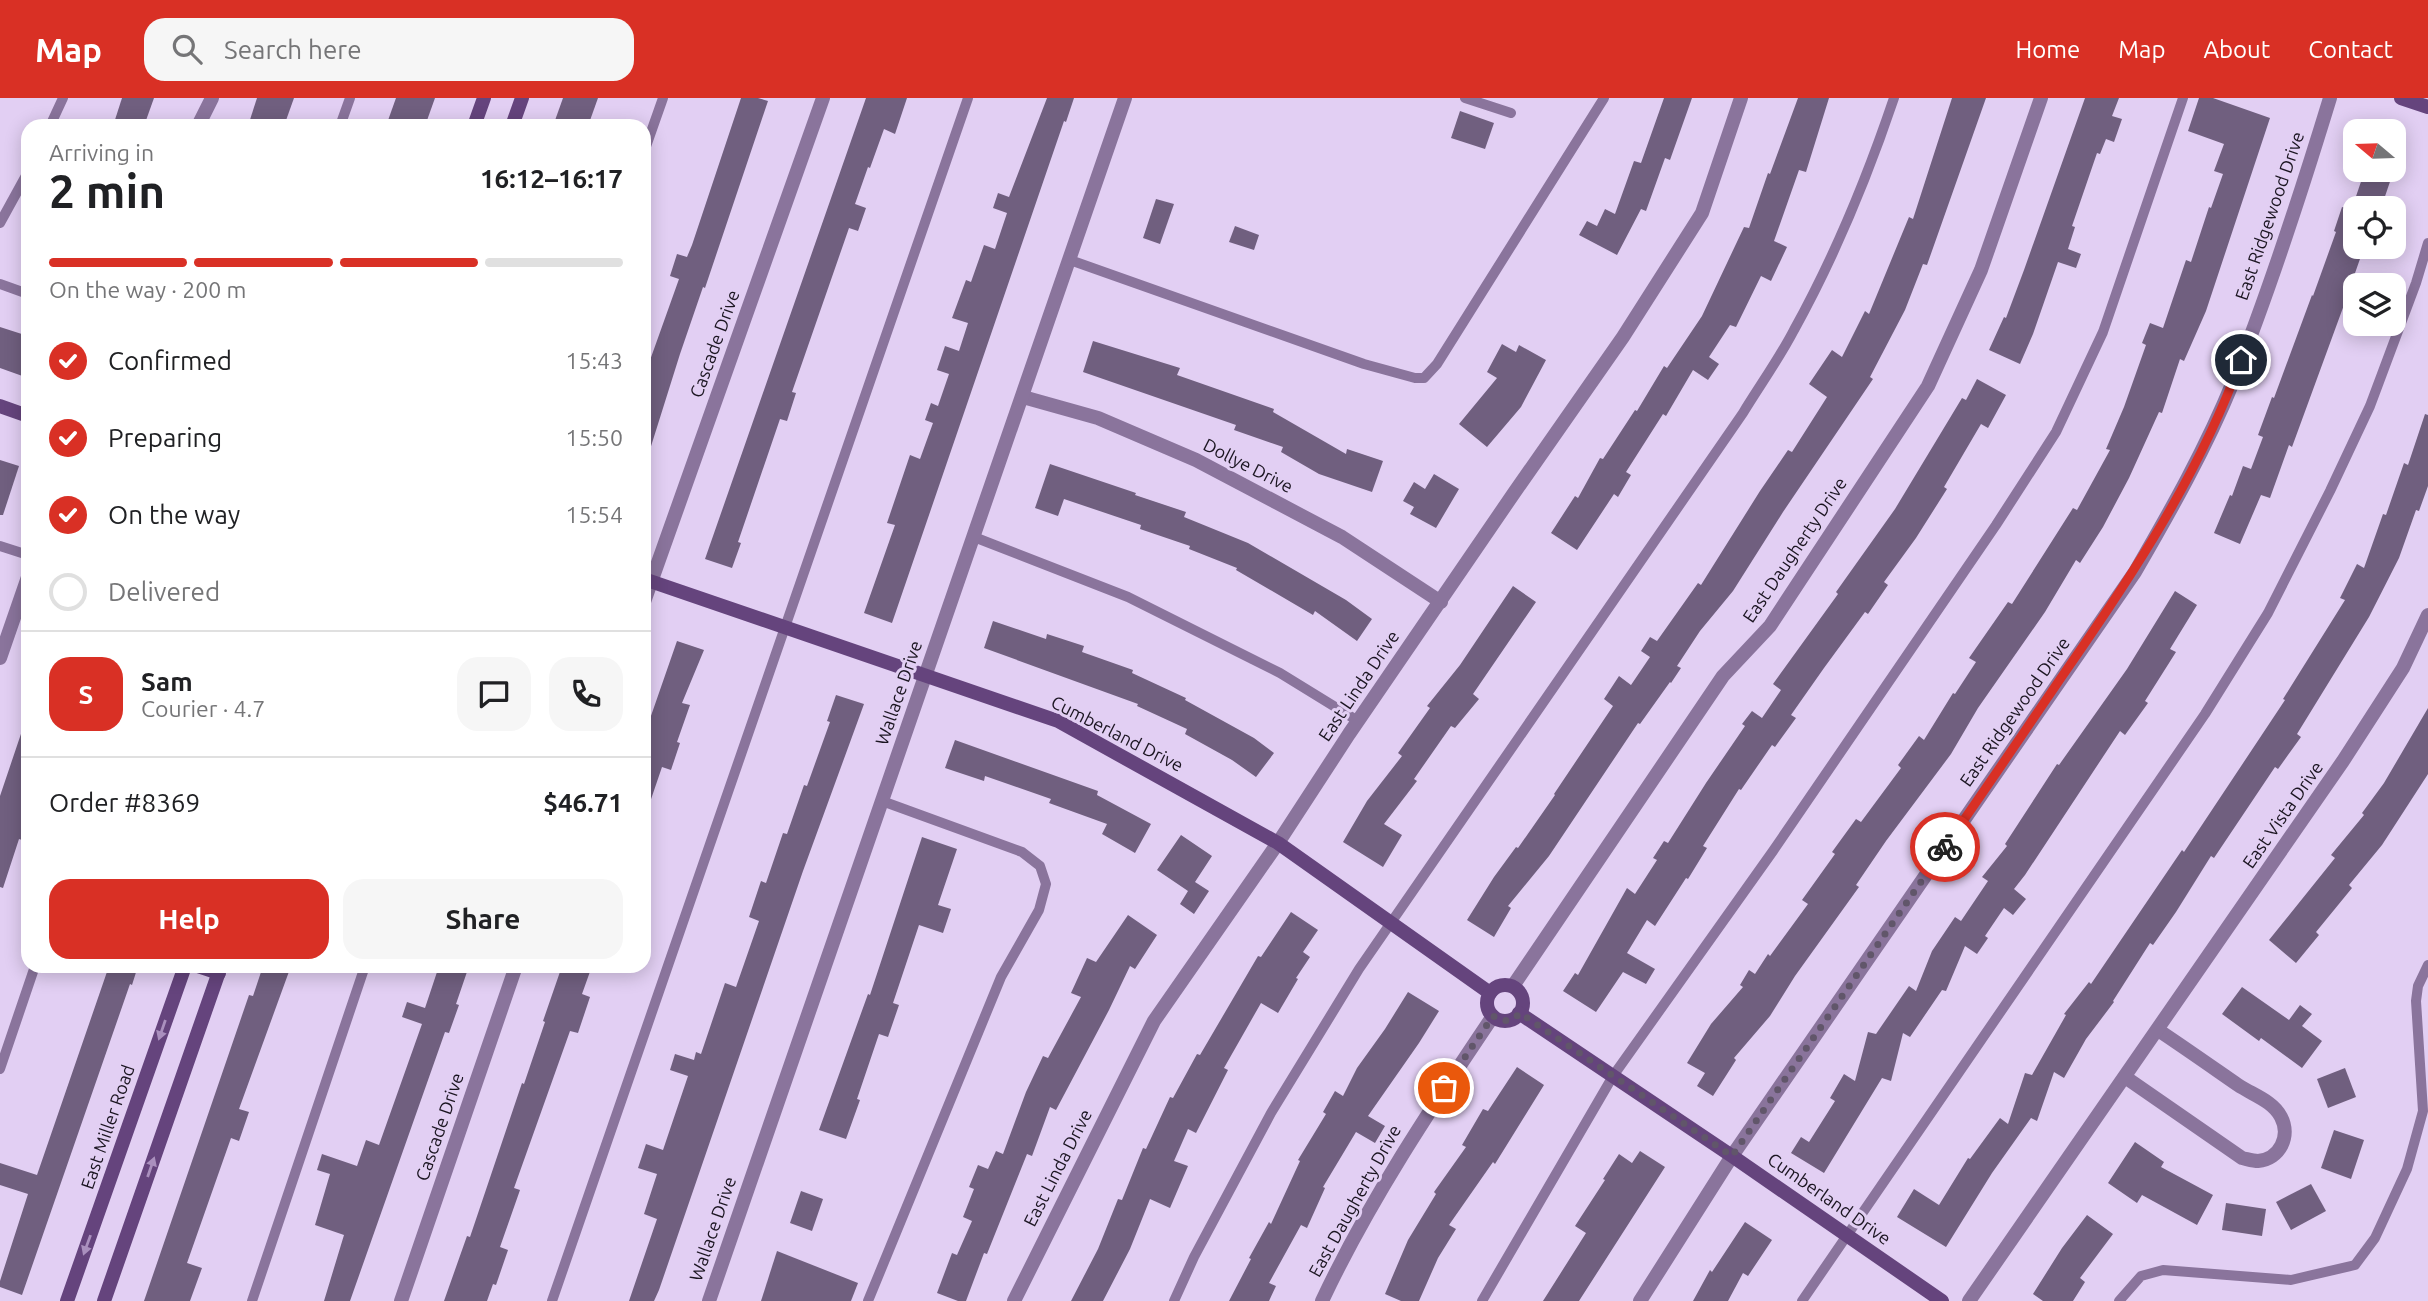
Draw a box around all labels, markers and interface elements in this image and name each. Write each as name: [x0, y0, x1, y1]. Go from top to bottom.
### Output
search box: [144, 18, 634, 81]
icon: search: [168, 30, 206, 68]
text: Map: [35, 31, 102, 68]
text: Search here: [224, 35, 362, 64]
text: Home: [2015, 36, 2080, 63]
text: Map: [2118, 36, 2165, 63]
text: About: [2203, 36, 2270, 63]
text: Contact: [2308, 36, 2393, 63]
north arrow: [2343, 119, 2406, 182]
map controls: [2343, 119, 2406, 336]
street label: East Ridgewood Drive: [2231, 129, 2307, 303]
text: Arriving in: [49, 140, 154, 165]
text: 16:12–16:17: [480, 164, 623, 193]
text: 2 min: [49, 165, 165, 217]
button: locate: [2343, 196, 2406, 259]
button: layers: [2343, 273, 2406, 336]
text: On the way · 200 m: [49, 277, 246, 302]
street label: Cascade Drive: [685, 287, 743, 400]
pin: [2211, 330, 2271, 390]
icon: home: [2222, 341, 2260, 379]
icon: check: [49, 342, 87, 380]
text: Confirmed: [108, 346, 232, 375]
text: 15:43: [565, 348, 623, 373]
icon: check: [49, 419, 87, 457]
text: Preparing: [108, 423, 222, 452]
text: 15:50: [565, 425, 623, 450]
street label: Dollye Drive: [1200, 434, 1297, 496]
street label: East Daugherty Drive: [1738, 473, 1850, 626]
icon: check: [49, 496, 87, 534]
text: On the way: [108, 500, 240, 529]
text: 15:54: [565, 502, 623, 527]
text: Delivered: [108, 577, 220, 606]
street label: East Linda Drive: [1314, 627, 1402, 744]
street label: East Ridgewood Drive: [1955, 633, 2073, 790]
street label: Wallace Drive: [871, 638, 925, 748]
button: chat: [457, 657, 531, 731]
button: phone: [549, 657, 623, 731]
text: Sam: [141, 667, 193, 696]
text: S: [79, 680, 93, 709]
street label: Cumberland Drive: [1048, 691, 1187, 775]
text: Courier · 4.7: [141, 696, 265, 721]
street label: East Vista Drive: [2238, 757, 2326, 872]
text: Order #8369: [49, 788, 200, 817]
text: $46.71: [543, 788, 623, 817]
courier: [1910, 812, 1980, 882]
icon: bike: [1926, 828, 1964, 866]
button: Help: [49, 879, 329, 959]
button: Share: [343, 879, 623, 959]
one-way arrow: [156, 1020, 167, 1041]
pin: [1414, 1058, 1474, 1118]
street label: East Miller Road: [76, 1062, 138, 1191]
icon: bag: [1425, 1069, 1463, 1107]
street label: Cascade Drive: [411, 1070, 467, 1183]
street label: East Linda Drive: [1019, 1106, 1095, 1229]
street label: East Daugherty Drive: [1304, 1121, 1404, 1280]
street label: Cumberland Drive: [1764, 1148, 1895, 1248]
one-way arrow: [146, 1157, 157, 1178]
street label: Wallace Drive: [685, 1174, 739, 1284]
one-way arrow: [81, 1235, 92, 1256]

